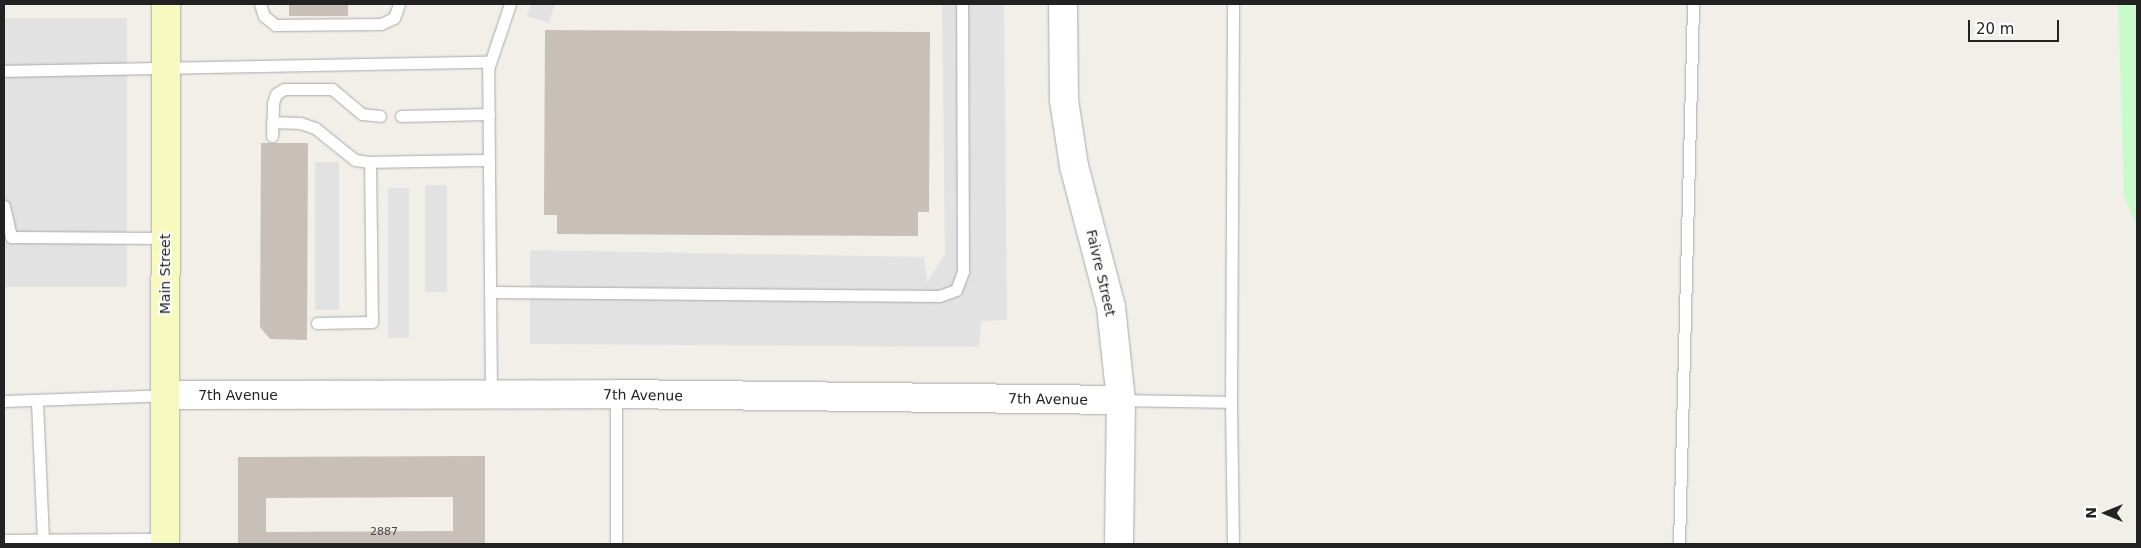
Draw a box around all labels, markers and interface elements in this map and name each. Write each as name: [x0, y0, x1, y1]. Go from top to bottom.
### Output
scale bar: [1971, 10, 2062, 42]
text: 20 m: [1976, 20, 2014, 38]
street label: Faivre Street: [1083, 228, 1119, 318]
street label: Main Street: [157, 234, 173, 314]
street label: 7th Avenue: [603, 386, 683, 404]
street label: 7th Avenue: [198, 387, 278, 403]
street label: 7th Avenue: [1008, 390, 1088, 408]
north arrow: [2081, 488, 2131, 538]
text: N: [2083, 507, 2099, 519]
house number: 2887: [370, 525, 398, 539]

